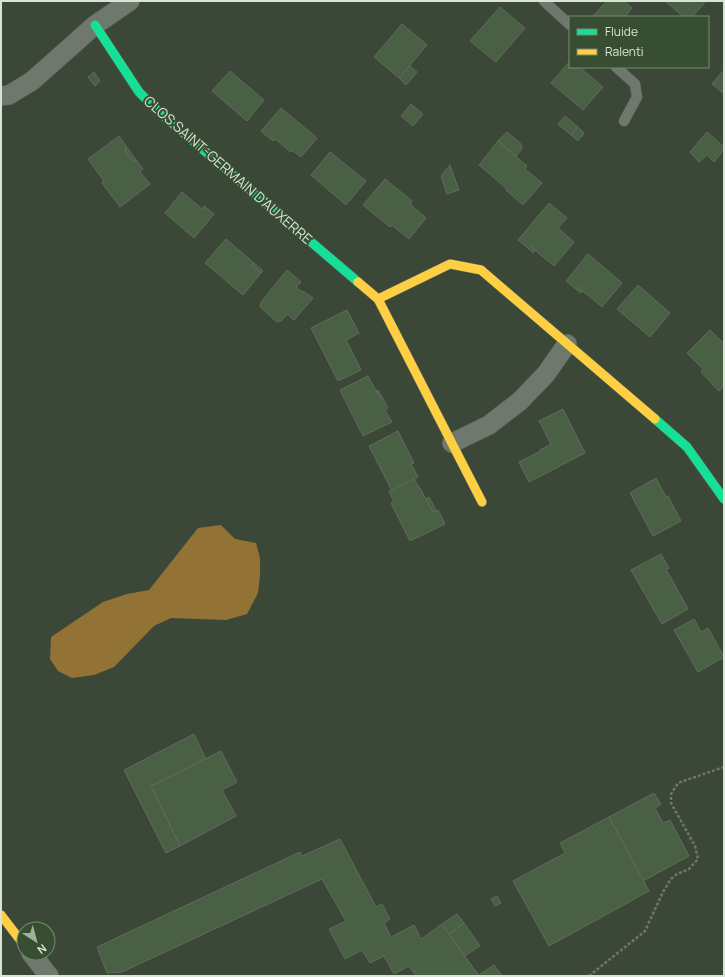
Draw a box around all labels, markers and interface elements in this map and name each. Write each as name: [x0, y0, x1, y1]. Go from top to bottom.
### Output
legend: [569, 16, 709, 68]
text: Fluide: [605, 23, 638, 40]
text: Ralenti: [605, 43, 644, 60]
street label: CLOS SAINT-GERMAIN D'AUXERRE: [140, 91, 317, 248]
north arrow: [16, 921, 56, 961]
text: N: [34, 941, 50, 958]

